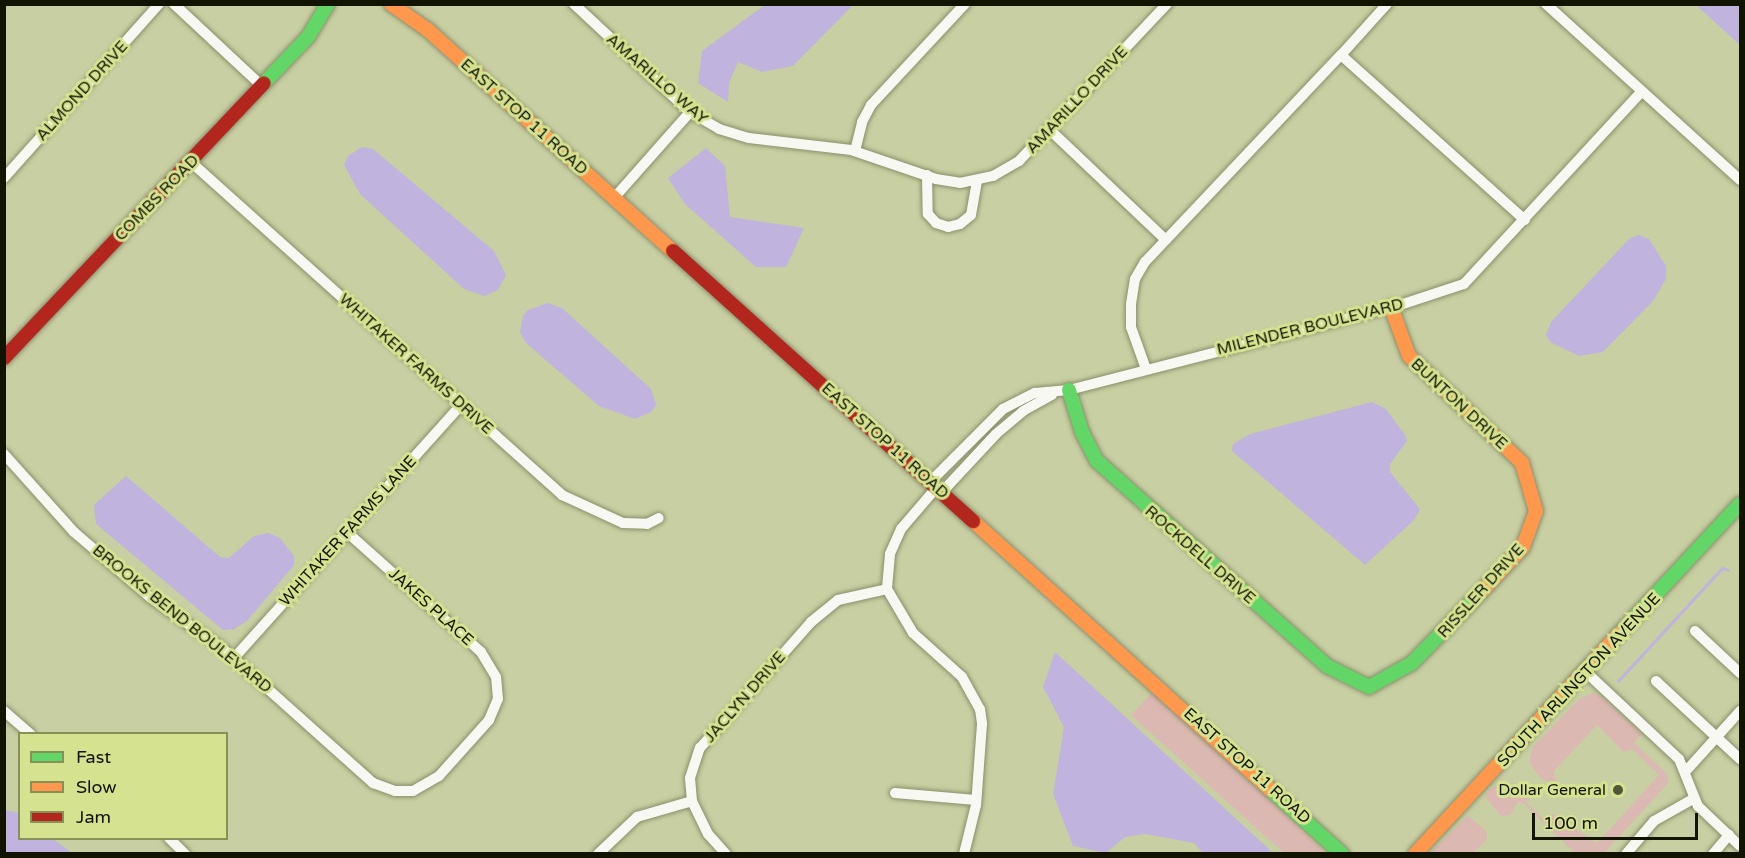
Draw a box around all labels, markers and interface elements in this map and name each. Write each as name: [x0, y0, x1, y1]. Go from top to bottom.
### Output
street label: AMARILLO WAY: [602, 30, 712, 128]
street label: ALMOND DRIVE: [32, 37, 132, 145]
street label: AMARILLO DRIVE: [1022, 42, 1132, 158]
street label: EAST STOP 11 ROAD: [457, 55, 591, 179]
street label: COMBS ROAD: [111, 151, 203, 245]
street label: WHITAKER FARMS DRIVE: [335, 290, 497, 438]
street label: MILENDER BOULEVARD: [1215, 295, 1405, 359]
street label: BUNTON DRIVE: [1407, 354, 1511, 454]
street label: EAST STOP 11 ROAD: [818, 379, 952, 503]
street label: WHITAKER FARMS LANE: [275, 452, 421, 610]
street label: ROCKDELL DRIVE: [1141, 502, 1259, 608]
street label: RISSLER DRIVE: [1434, 540, 1528, 642]
street label: BROOKS BEND BOULEVARD: [89, 541, 275, 697]
street label: JAKES PLACE: [385, 564, 477, 650]
street label: SOUTH ARLINGTON AVENUE: [1494, 589, 1664, 771]
street label: JACLYN DRIVE: [700, 647, 790, 747]
street label: EAST STOP 11 ROAD: [1180, 704, 1314, 828]
legend: [18, 732, 228, 840]
text: Fast: [76, 746, 111, 768]
text: Slow: [76, 776, 117, 798]
place label: Dollar General: [1498, 780, 1606, 800]
marker: Dollar General: [1611, 783, 1625, 797]
scale bar: [1535, 801, 1702, 839]
text: Jam: [76, 806, 111, 828]
text: 100 m: [1543, 812, 1598, 834]

